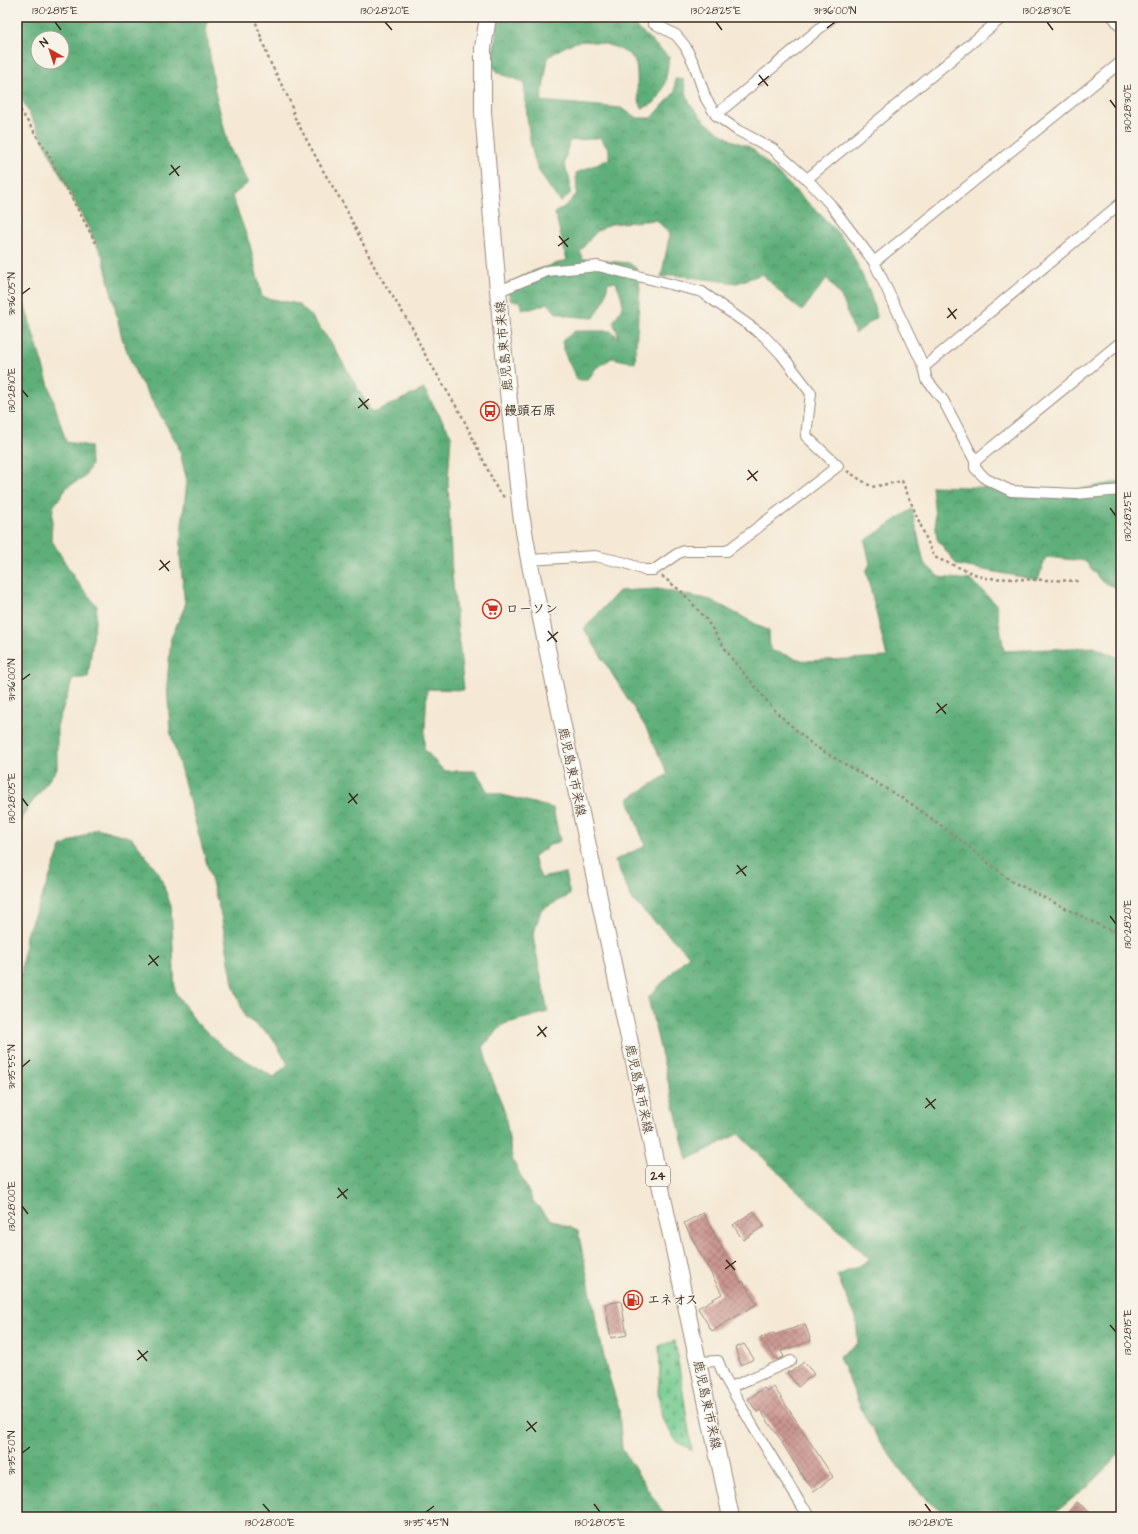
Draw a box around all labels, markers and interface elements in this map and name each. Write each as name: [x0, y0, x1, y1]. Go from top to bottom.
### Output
text: 130°28'15"E: [32, 4, 78, 18]
text: 130°28'20"E: [360, 4, 410, 18]
text: 130°28'25"E: [691, 4, 741, 18]
text: 31°36'00"N: [814, 4, 856, 18]
text: 130°28'30"E: [1023, 4, 1071, 18]
north arrow: [30, 30, 70, 70]
text: N: [37, 35, 51, 51]
text: 130°28'30"E: [1121, 84, 1135, 132]
text: 31°36'05"N: [5, 272, 19, 316]
street label: 鹿児島東市来線: [491, 299, 517, 392]
text: 130°28'10"E: [5, 368, 19, 412]
bus stop icon: 饅頭石原: [479, 400, 501, 422]
place label: 饅頭石原: [504, 402, 556, 420]
text: 130°28'25"E: [1121, 491, 1135, 541]
supermarket icon: ローソン: [481, 598, 503, 620]
place label: ローソン: [506, 600, 558, 618]
text: 31°36'00"N: [5, 659, 19, 701]
street label: 鹿児島東市来線: [554, 726, 590, 819]
text: 130°28'05"E: [5, 773, 19, 823]
text: 130°28'20"E: [1121, 899, 1135, 949]
street label: 鹿児島東市来線: [621, 1043, 657, 1136]
text: 31°35'55"N: [5, 1044, 19, 1090]
road number: 24: [646, 1166, 670, 1186]
text: 130°28'00"E: [5, 1181, 19, 1231]
fuel station icon: エネオス: [622, 1289, 644, 1311]
place label: エネオス: [647, 1291, 698, 1309]
text: 130°28'15"E: [1121, 1309, 1135, 1355]
street label: 鹿児島東市来線: [689, 1359, 725, 1452]
text: 31°35'50"N: [5, 1431, 19, 1475]
text: 130°28'00"E: [245, 1516, 295, 1530]
text: 31°35'45"N: [404, 1516, 448, 1530]
text: 130°28'05"E: [575, 1516, 625, 1530]
text: 130°28'10"E: [909, 1516, 953, 1530]

